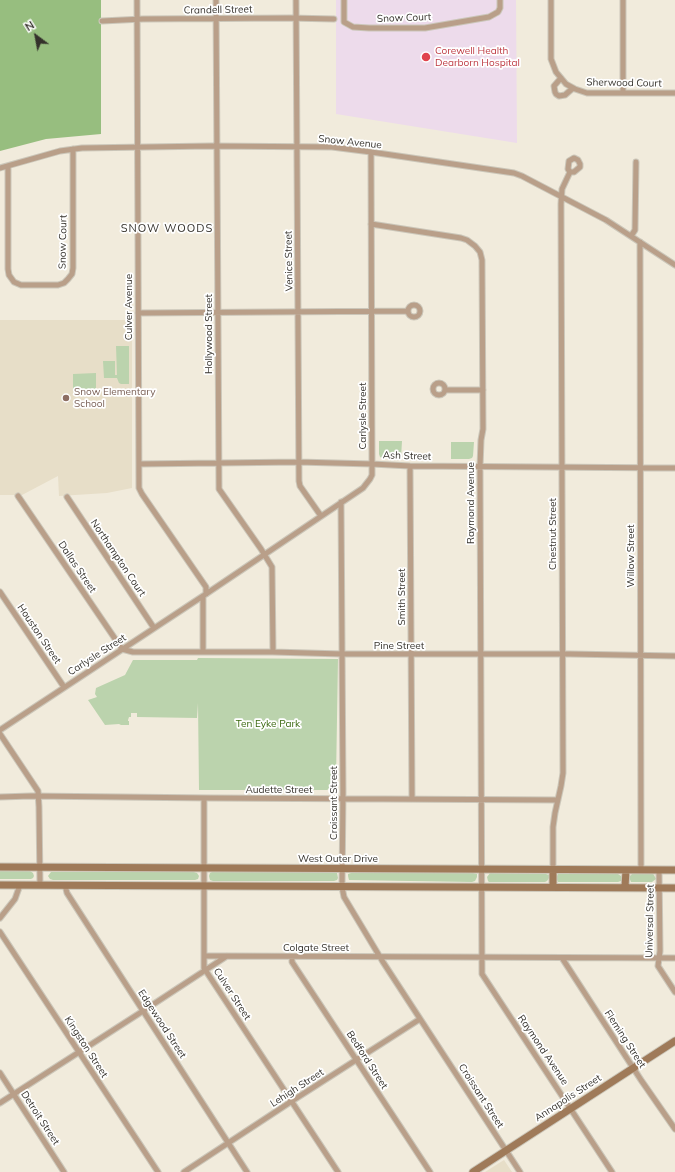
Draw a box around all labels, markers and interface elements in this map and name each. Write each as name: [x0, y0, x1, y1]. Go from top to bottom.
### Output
street label: Crandell Street: [184, 3, 252, 17]
street label: Snow Court: [377, 11, 431, 25]
north arrow: [16, 16, 56, 56]
text: N: [22, 18, 37, 34]
place label: Corewell Health Dearborn Hospital: [435, 45, 520, 68]
marker: Corewell Health Dearborn Hospital: [420, 51, 432, 63]
street label: Sherwood Court: [586, 76, 662, 90]
street label: Snow Avenue: [318, 133, 382, 151]
street label: Snow Court: [57, 215, 69, 269]
district label: SNOW WOODS: [121, 222, 213, 236]
street label: Venice Street: [282, 231, 296, 291]
street label: Culver Avenue: [123, 274, 135, 340]
street label: Hollywood Street: [203, 294, 215, 374]
street label: Carlysle Street: [357, 383, 369, 449]
place label: Snow Elementary School: [74, 386, 156, 410]
marker: Snow Elementary School: [61, 393, 71, 403]
street label: Ash Street: [383, 449, 431, 463]
street label: Raymond Avenue: [465, 462, 477, 544]
street label: Chestnut Street: [547, 498, 559, 570]
street label: Northampton Court: [88, 517, 148, 599]
street label: Willow Street: [625, 525, 637, 587]
street label: Dallas Street: [55, 539, 99, 595]
street label: Smith Street: [396, 568, 408, 626]
street label: Houston Street: [15, 602, 63, 666]
street label: Carlysle Street: [66, 632, 128, 678]
street label: Pine Street: [374, 640, 424, 652]
park label: Ten Eyke Park: [236, 718, 300, 730]
street label: Croissant Street: [328, 766, 340, 840]
street label: Audette Street: [245, 784, 313, 796]
street label: West Outer Drive: [298, 853, 378, 865]
street label: Universal Street: [643, 884, 657, 958]
street label: Colgate Street: [283, 942, 349, 954]
street label: Culver Street: [211, 966, 253, 1022]
street label: Edgewood Street: [135, 987, 189, 1061]
street label: Fleming Street: [602, 1008, 648, 1070]
street label: Raymond Avenue: [515, 1013, 571, 1087]
street label: Kingston Street: [62, 1014, 110, 1080]
street label: Bedford Street: [344, 1029, 390, 1091]
street label: Croissant Street: [456, 1062, 506, 1130]
street label: Lehigh Street: [268, 1066, 326, 1110]
street label: Annapolis Street: [533, 1072, 603, 1124]
street label: Detroit Street: [18, 1089, 62, 1147]

